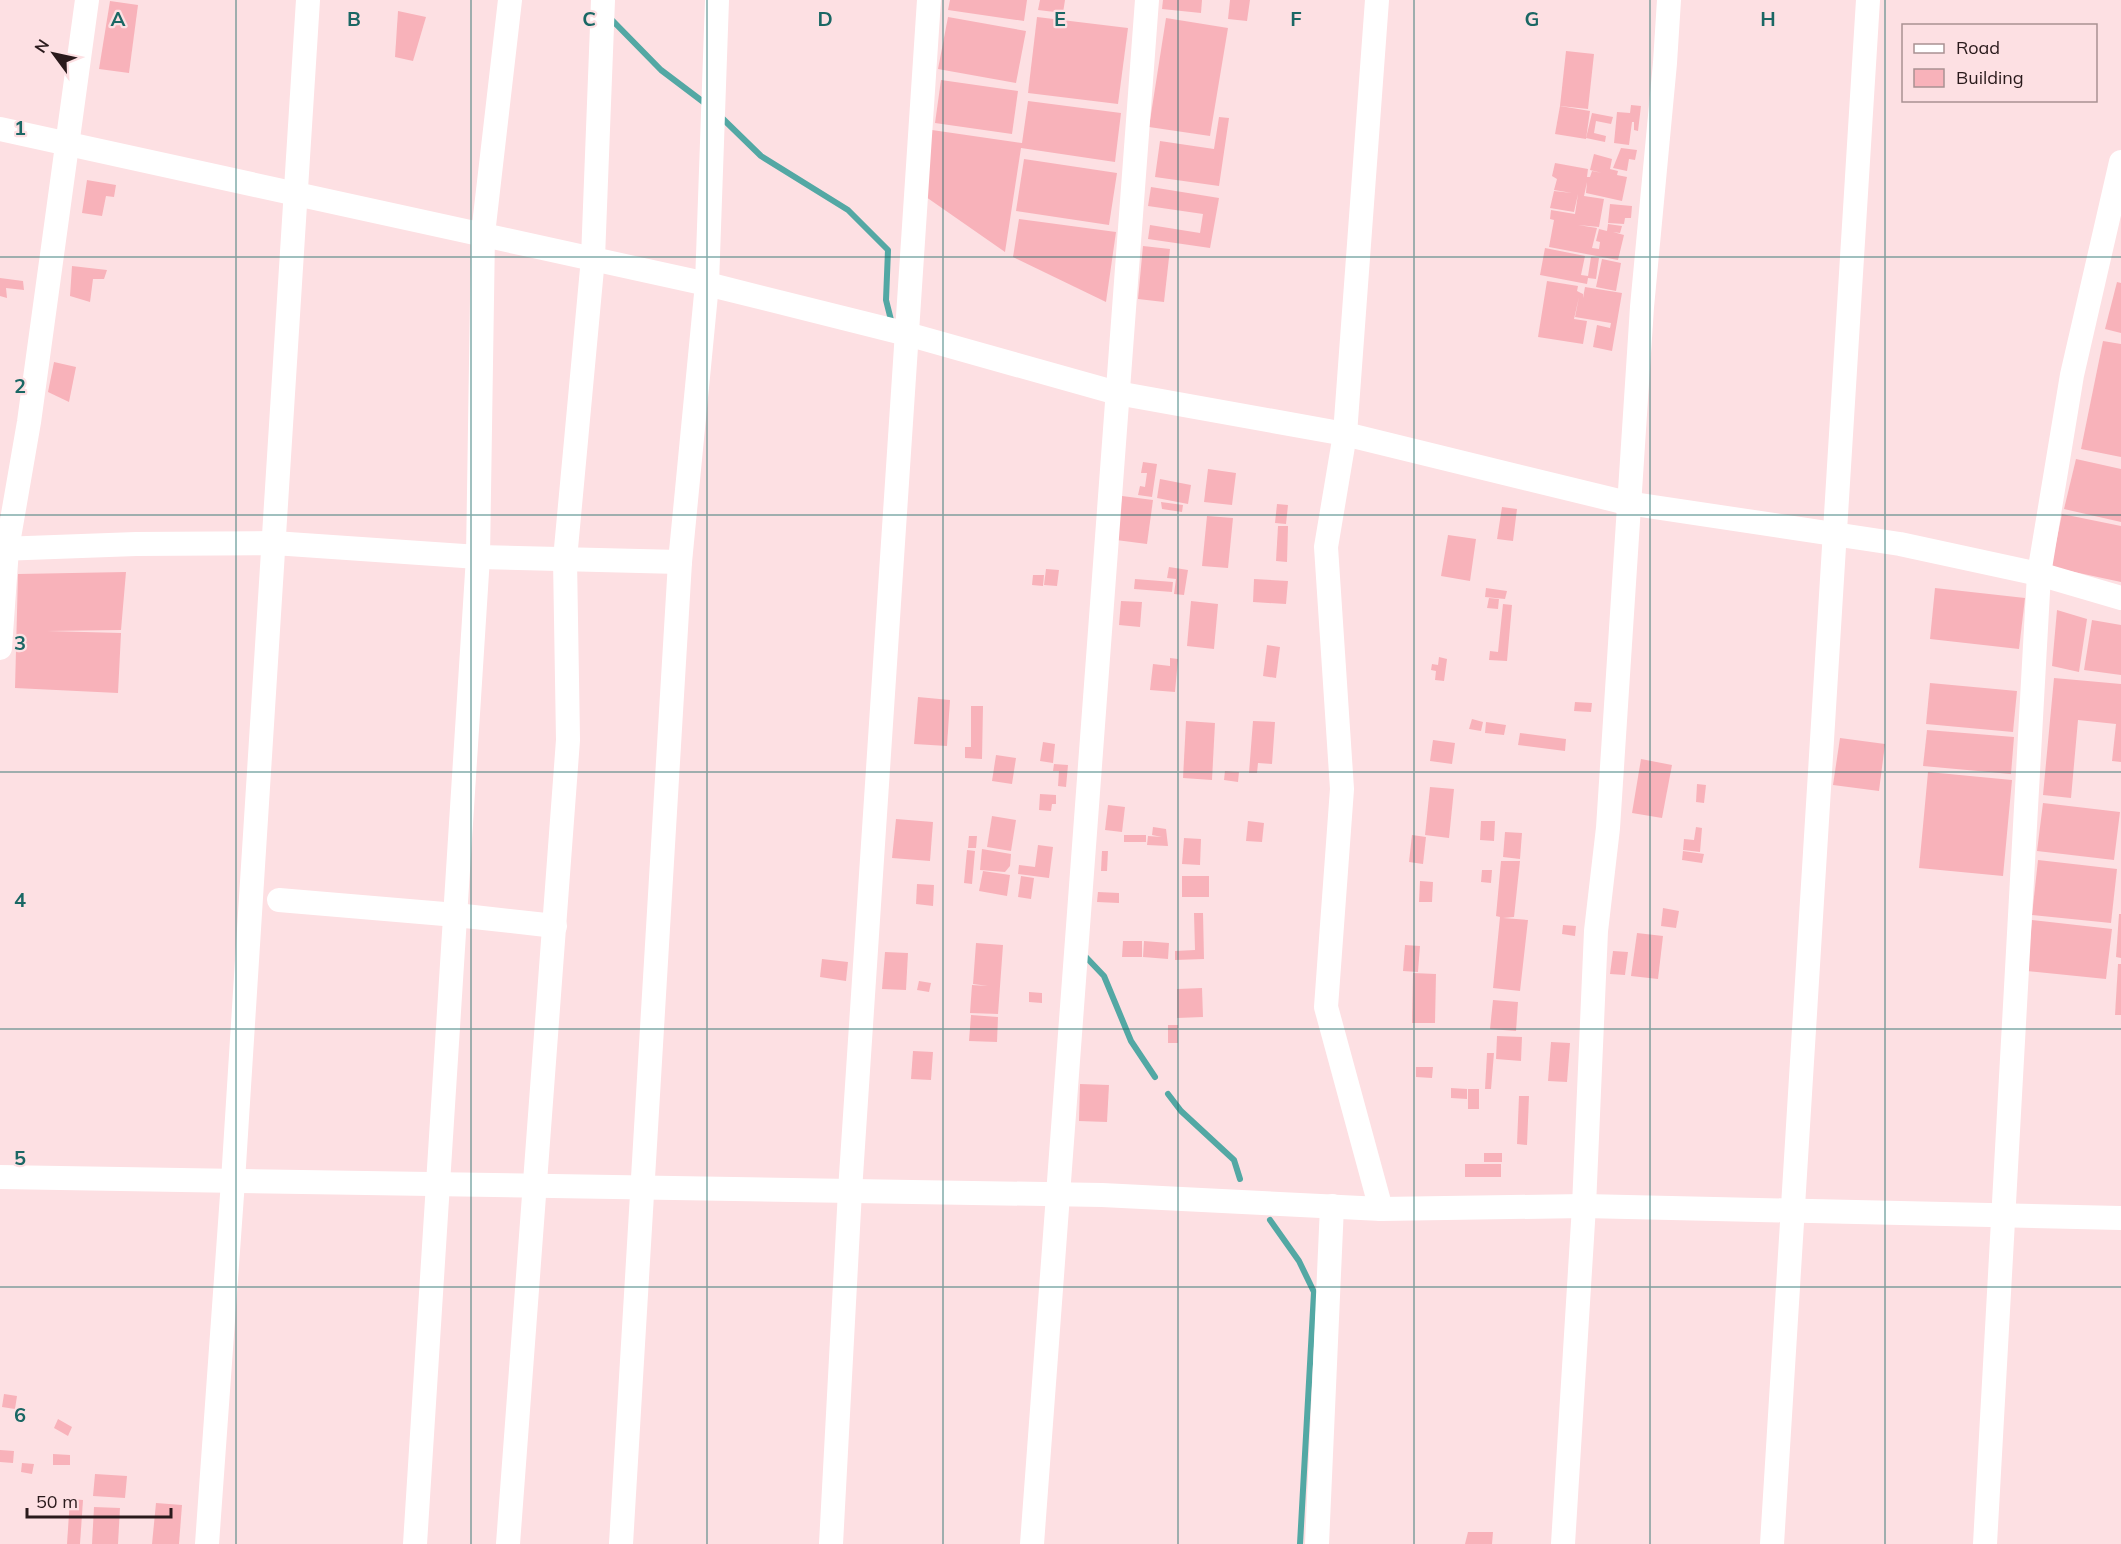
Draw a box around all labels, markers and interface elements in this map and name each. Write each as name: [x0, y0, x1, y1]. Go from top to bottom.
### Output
text: A: [111, 6, 126, 31]
text: B: [347, 6, 361, 31]
text: C: [582, 6, 596, 31]
text: D: [817, 6, 833, 31]
text: E: [1054, 6, 1066, 31]
text: F: [1290, 6, 1302, 31]
text: G: [1525, 6, 1539, 31]
text: H: [1760, 6, 1776, 31]
north arrow: [24, 24, 84, 84]
legend: [1902, 24, 2097, 102]
text: N: [30, 35, 53, 56]
text: Road: [1956, 36, 2000, 59]
text: Building: [1956, 66, 2024, 89]
text: 1: [14, 115, 26, 140]
text: 2: [14, 373, 26, 398]
text: 3: [14, 630, 26, 655]
text: 4: [14, 887, 26, 912]
text: 5: [14, 1145, 26, 1170]
text: 6: [14, 1402, 26, 1427]
scale bar: [27, 1481, 171, 1519]
text: 50 m: [36, 1490, 78, 1513]

